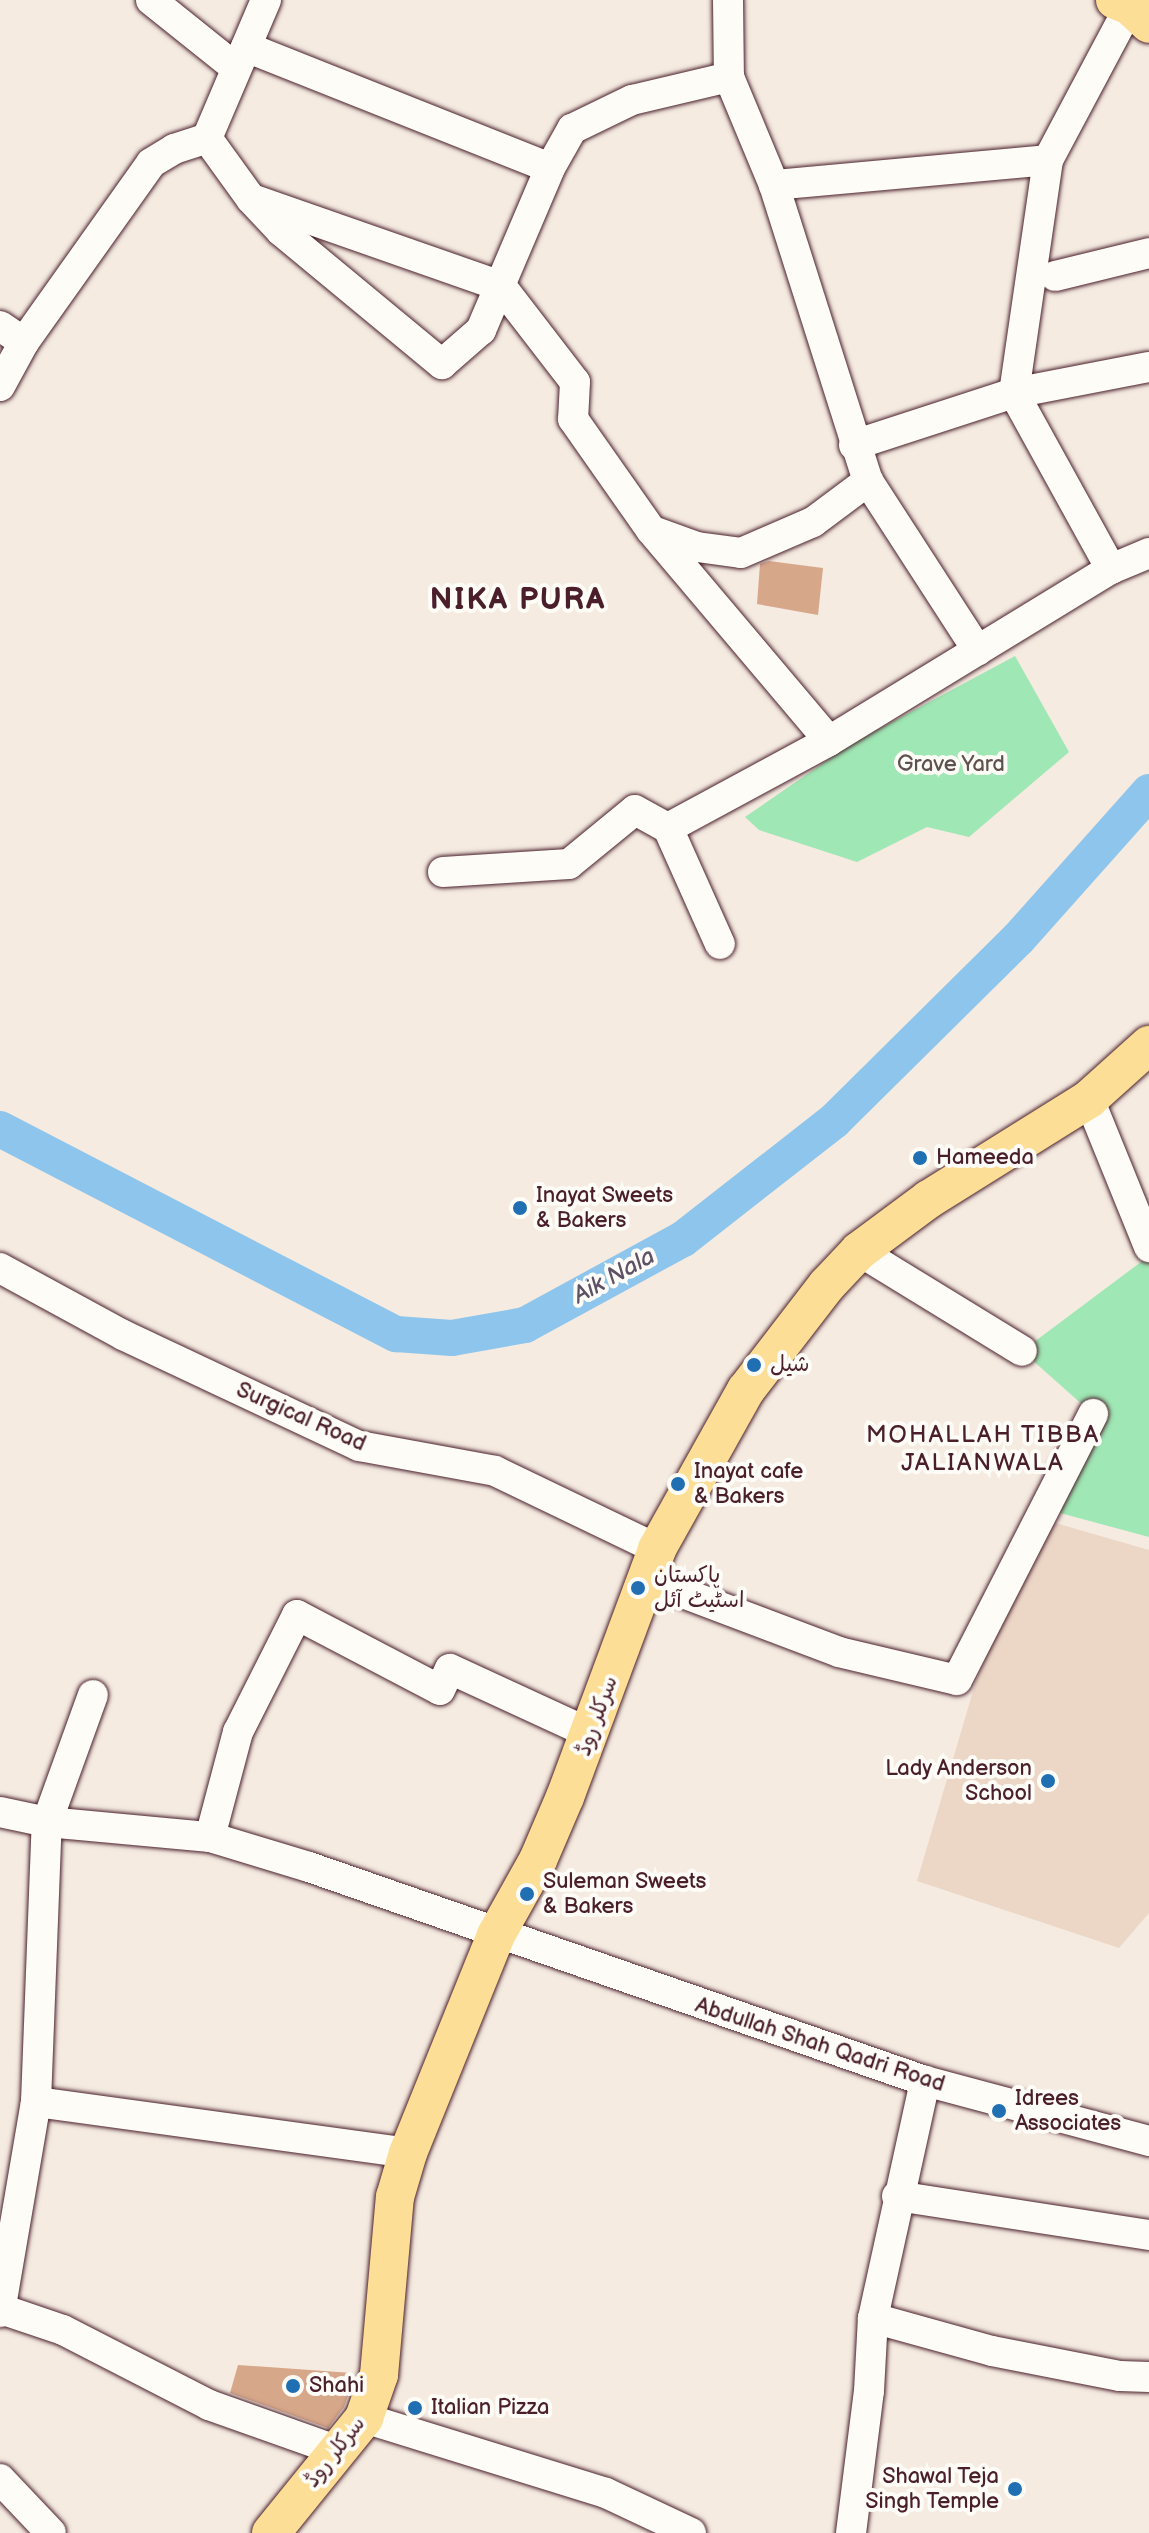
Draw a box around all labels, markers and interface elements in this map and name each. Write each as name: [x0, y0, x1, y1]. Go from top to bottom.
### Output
district label: NIKA PURA: [430, 582, 606, 618]
park label: Grave Yard: [896, 752, 1006, 778]
place label: Hameeda: [936, 1145, 1034, 1171]
marker: Hameeda: [911, 1149, 929, 1167]
place label: Inayat Sweets & Bakers: [536, 1182, 674, 1234]
marker: Inayat Sweets & Bakers: [511, 1199, 529, 1217]
water label: Aik Nala: [568, 1242, 660, 1310]
place label: شیل: [770, 1352, 810, 1378]
marker: شیل: [745, 1356, 763, 1374]
street label: Surgical Road: [232, 1377, 370, 1457]
district label: MOHALLAH TIBBA JALIANWALA: [866, 1421, 1100, 1477]
place label: Inayat cafe & Bakers: [694, 1458, 803, 1510]
marker: Inayat cafe & Bakers: [669, 1475, 687, 1493]
place label: پاکستان اسٹیٹ آئل: [654, 1562, 744, 1614]
marker: پاکستان اسٹیٹ آئل: [629, 1579, 647, 1597]
street label: سرکلر روڈ: [570, 1672, 624, 1760]
place label: Lady Anderson School: [884, 1755, 1032, 1806]
marker: Lady Anderson School: [1039, 1772, 1057, 1790]
place label: Suleman Sweets & Bakers: [543, 1868, 707, 1920]
marker: Suleman Sweets & Bakers: [518, 1885, 536, 1903]
street label: Abdullah Shah Qadri Road: [692, 1992, 948, 2098]
place label: Idrees Associates: [1015, 2085, 1121, 2136]
marker: Idrees Associates: [990, 2102, 1008, 2120]
place label: Shahi: [309, 2373, 364, 2399]
marker: Shahi: [284, 2377, 302, 2395]
place label: Italian Pizza: [431, 2395, 549, 2421]
marker: Italian Pizza: [406, 2399, 424, 2417]
street label: سرکلر روڈ: [299, 2411, 371, 2493]
place label: Shawal Teja Singh Temple: [865, 2463, 999, 2514]
marker: Shawal Teja Singh Temple: [1006, 2480, 1024, 2498]

